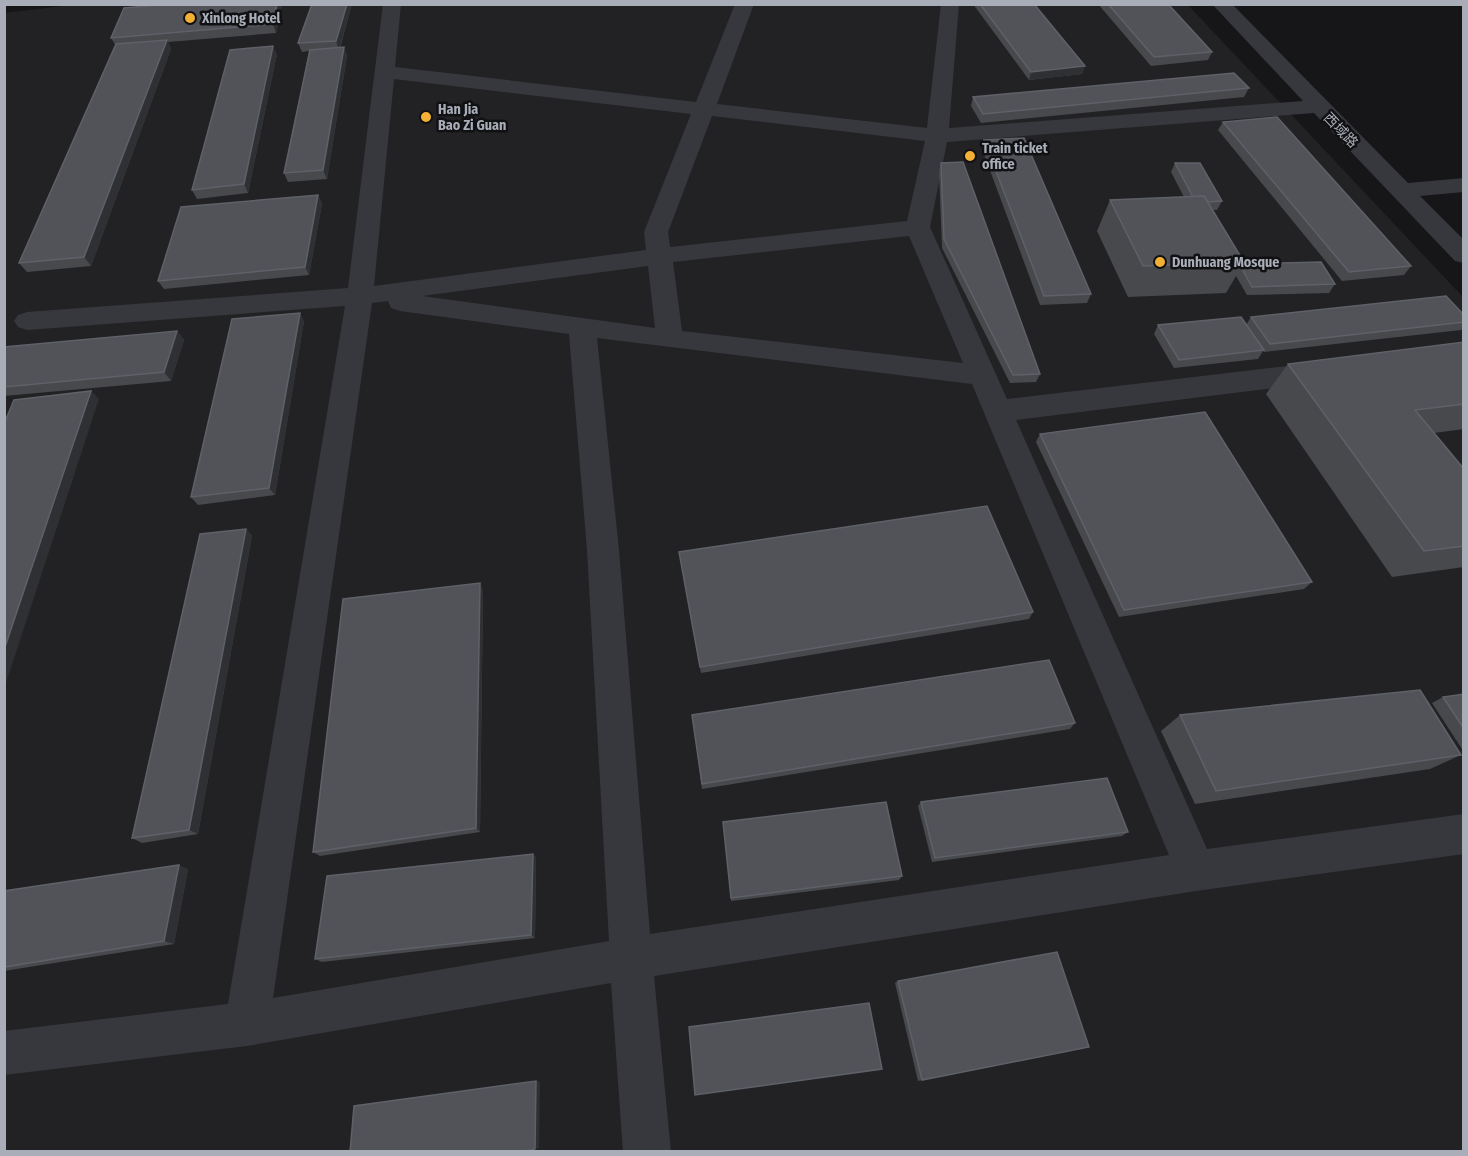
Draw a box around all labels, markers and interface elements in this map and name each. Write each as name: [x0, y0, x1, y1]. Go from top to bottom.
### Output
place label: Xinlong Hotel: [201, 10, 280, 27]
marker: Xinlong Hotel: [183, 11, 197, 25]
place label: Han Jia Bao Zi Guan: [438, 101, 506, 134]
street label: 西域路: [1320, 109, 1361, 151]
marker: Han Jia Bao Zi Guan: [419, 110, 433, 124]
place label: Train ticket office: [982, 140, 1049, 173]
marker: Train ticket office: [963, 149, 977, 163]
place label: Dunhuang Mosque: [1172, 254, 1279, 271]
marker: Dunhuang Mosque: [1153, 255, 1167, 269]

